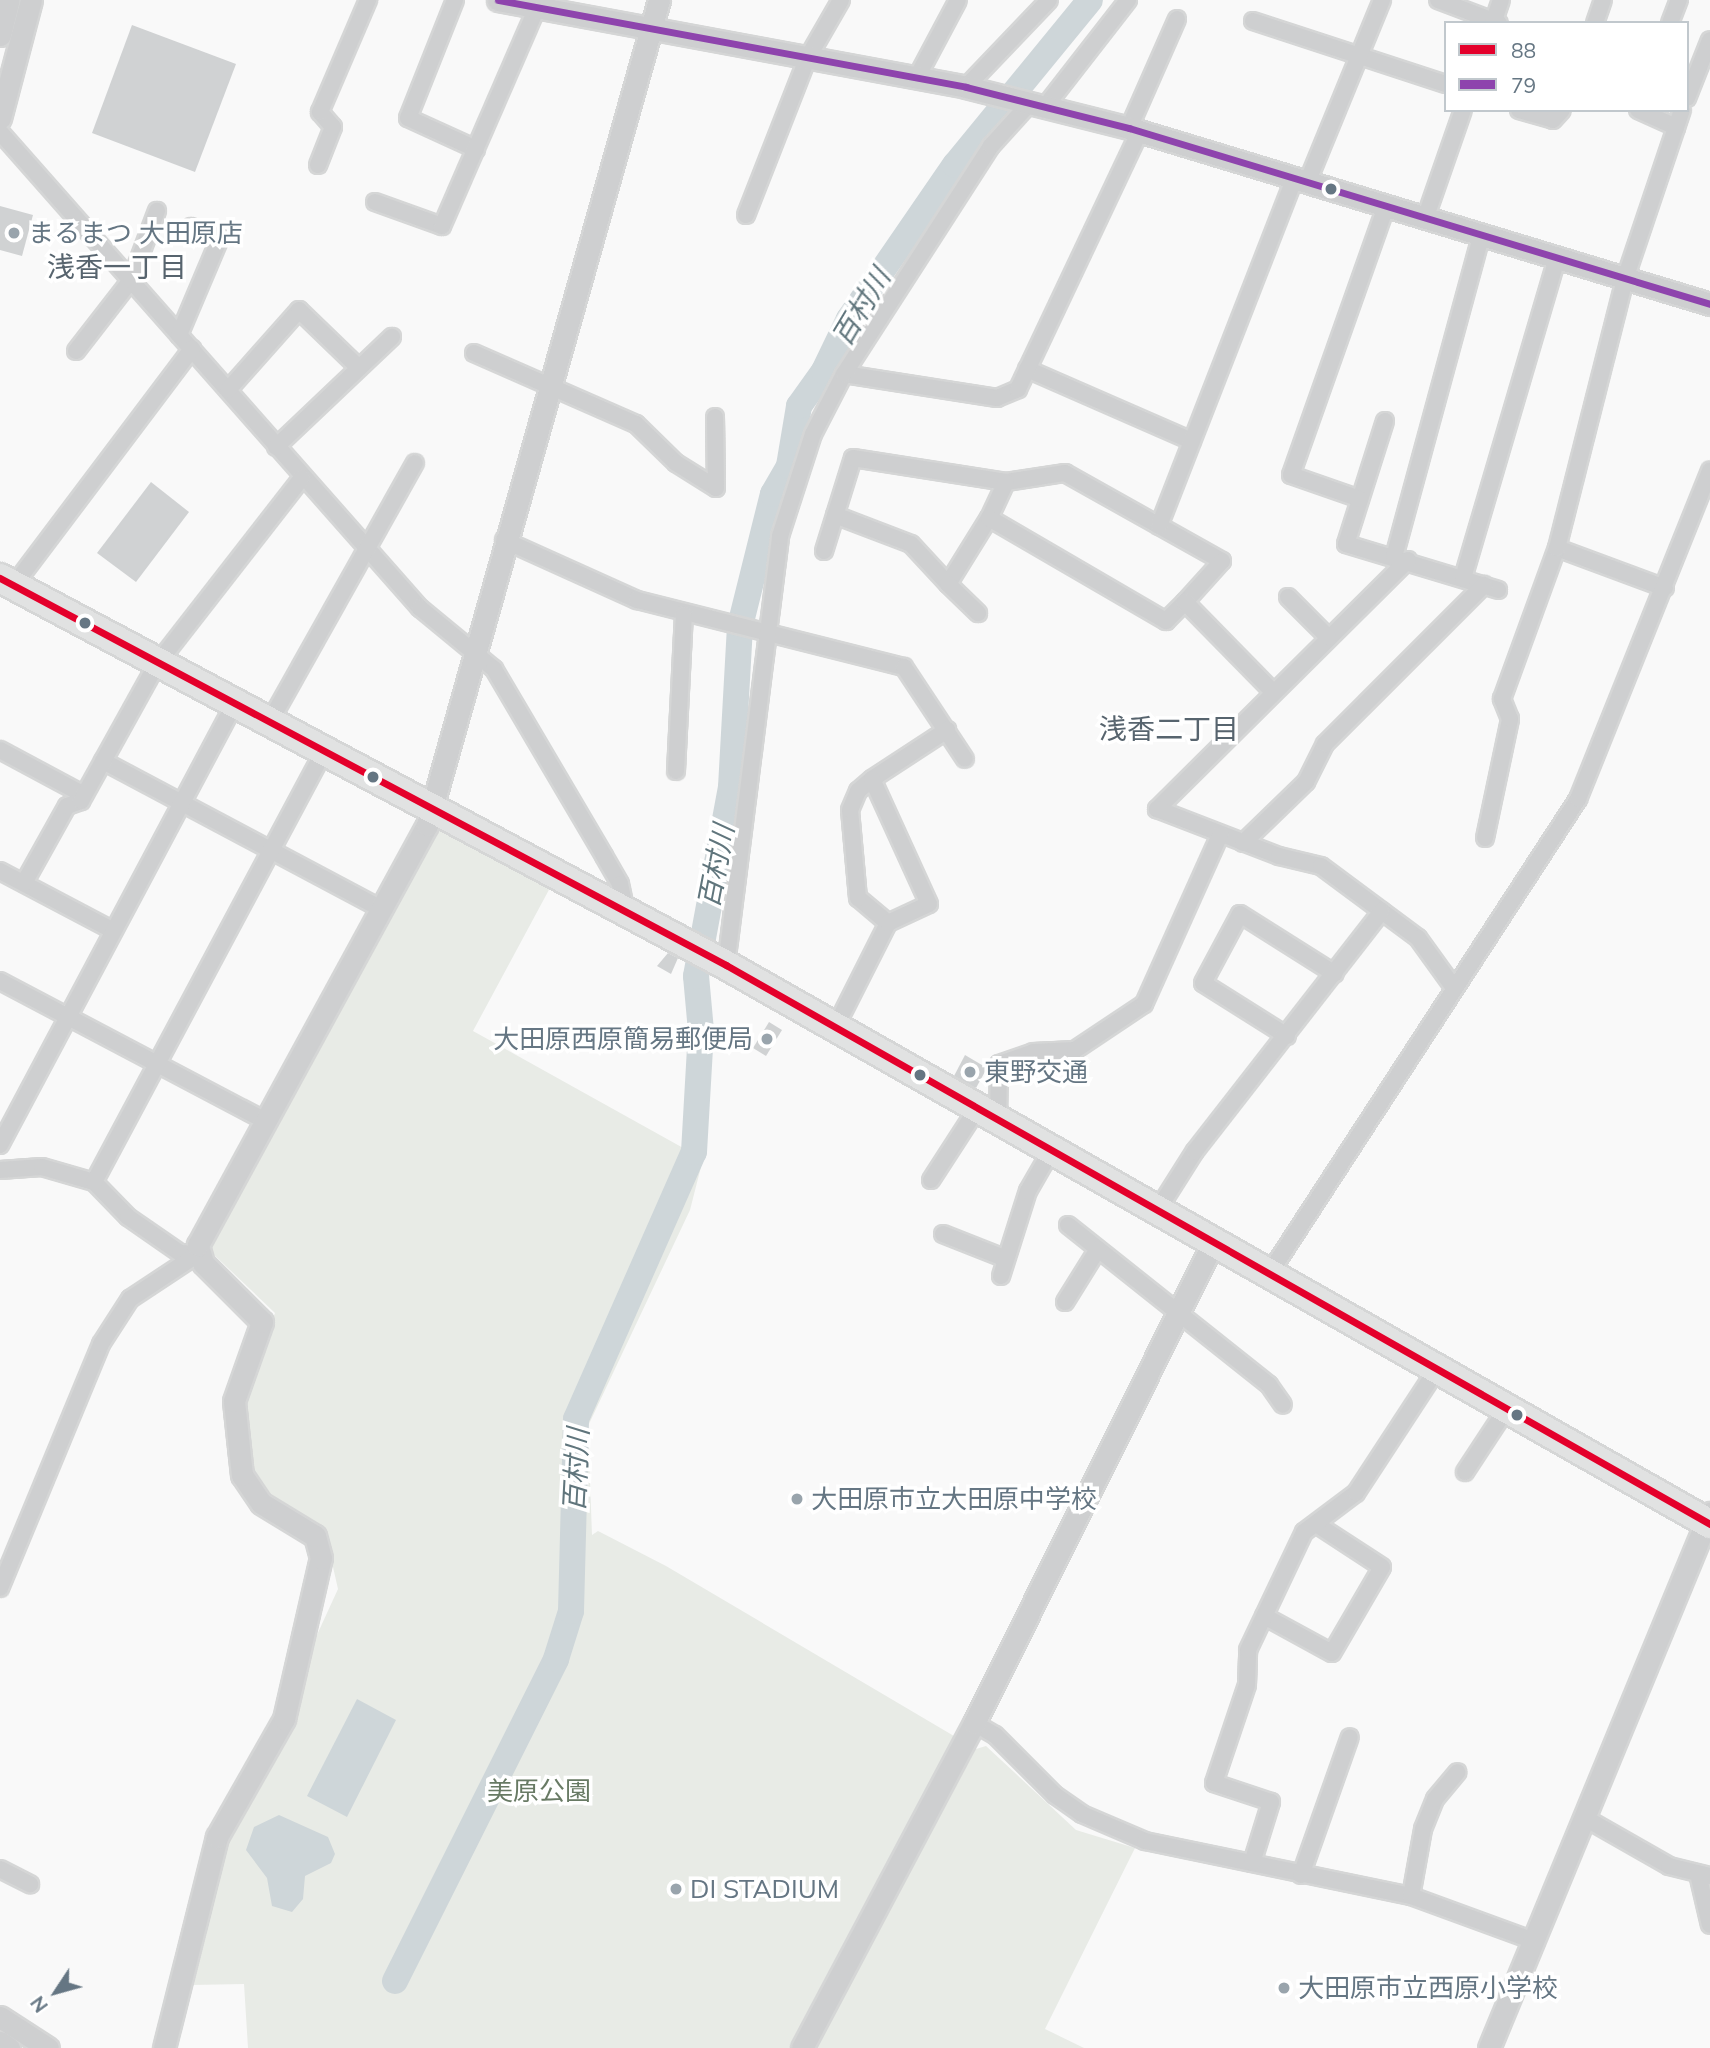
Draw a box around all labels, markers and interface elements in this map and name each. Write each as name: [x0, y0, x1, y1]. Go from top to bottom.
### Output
legend: [1444, 21, 1689, 112]
text: 88: [1511, 37, 1536, 63]
text: 79: [1511, 72, 1536, 98]
unlabelled marker: [1324, 182, 1338, 196]
place label: まるまつ 大田原店: [28, 217, 243, 249]
marker: まるまつ 大田原店: [6, 225, 22, 241]
district label: 浅香一丁目: [47, 250, 187, 284]
water label: 百村川: [825, 262, 897, 352]
unlabelled marker: [78, 616, 92, 630]
district label: 浅香二丁目: [1099, 712, 1239, 746]
unlabelled marker: [366, 770, 380, 784]
water label: 百村川: [691, 822, 741, 910]
place label: 大田原西原簡易郵便局: [493, 1023, 753, 1055]
marker: 大田原西原簡易郵便局: [759, 1031, 775, 1047]
place label: 東野交通: [984, 1056, 1088, 1088]
marker: 東野交通: [962, 1064, 978, 1080]
unlabelled marker: [913, 1068, 927, 1082]
unlabelled marker: [1510, 1408, 1524, 1422]
water label: 百村川: [557, 1427, 595, 1513]
place label: 大田原市立大田原中学校: [811, 1483, 1097, 1515]
marker: 大田原市立大田原中学校: [789, 1491, 805, 1507]
park label: 美原公園: [487, 1775, 591, 1807]
place label: DI STADIUM: [690, 1873, 839, 1905]
marker: DI STADIUM: [668, 1881, 684, 1897]
north arrow: [21, 1957, 91, 2027]
place label: 大田原市立西原小学校: [1298, 1972, 1558, 2004]
marker: 大田原市立西原小学校: [1276, 1980, 1292, 1996]
text: N: [25, 1991, 53, 2017]

